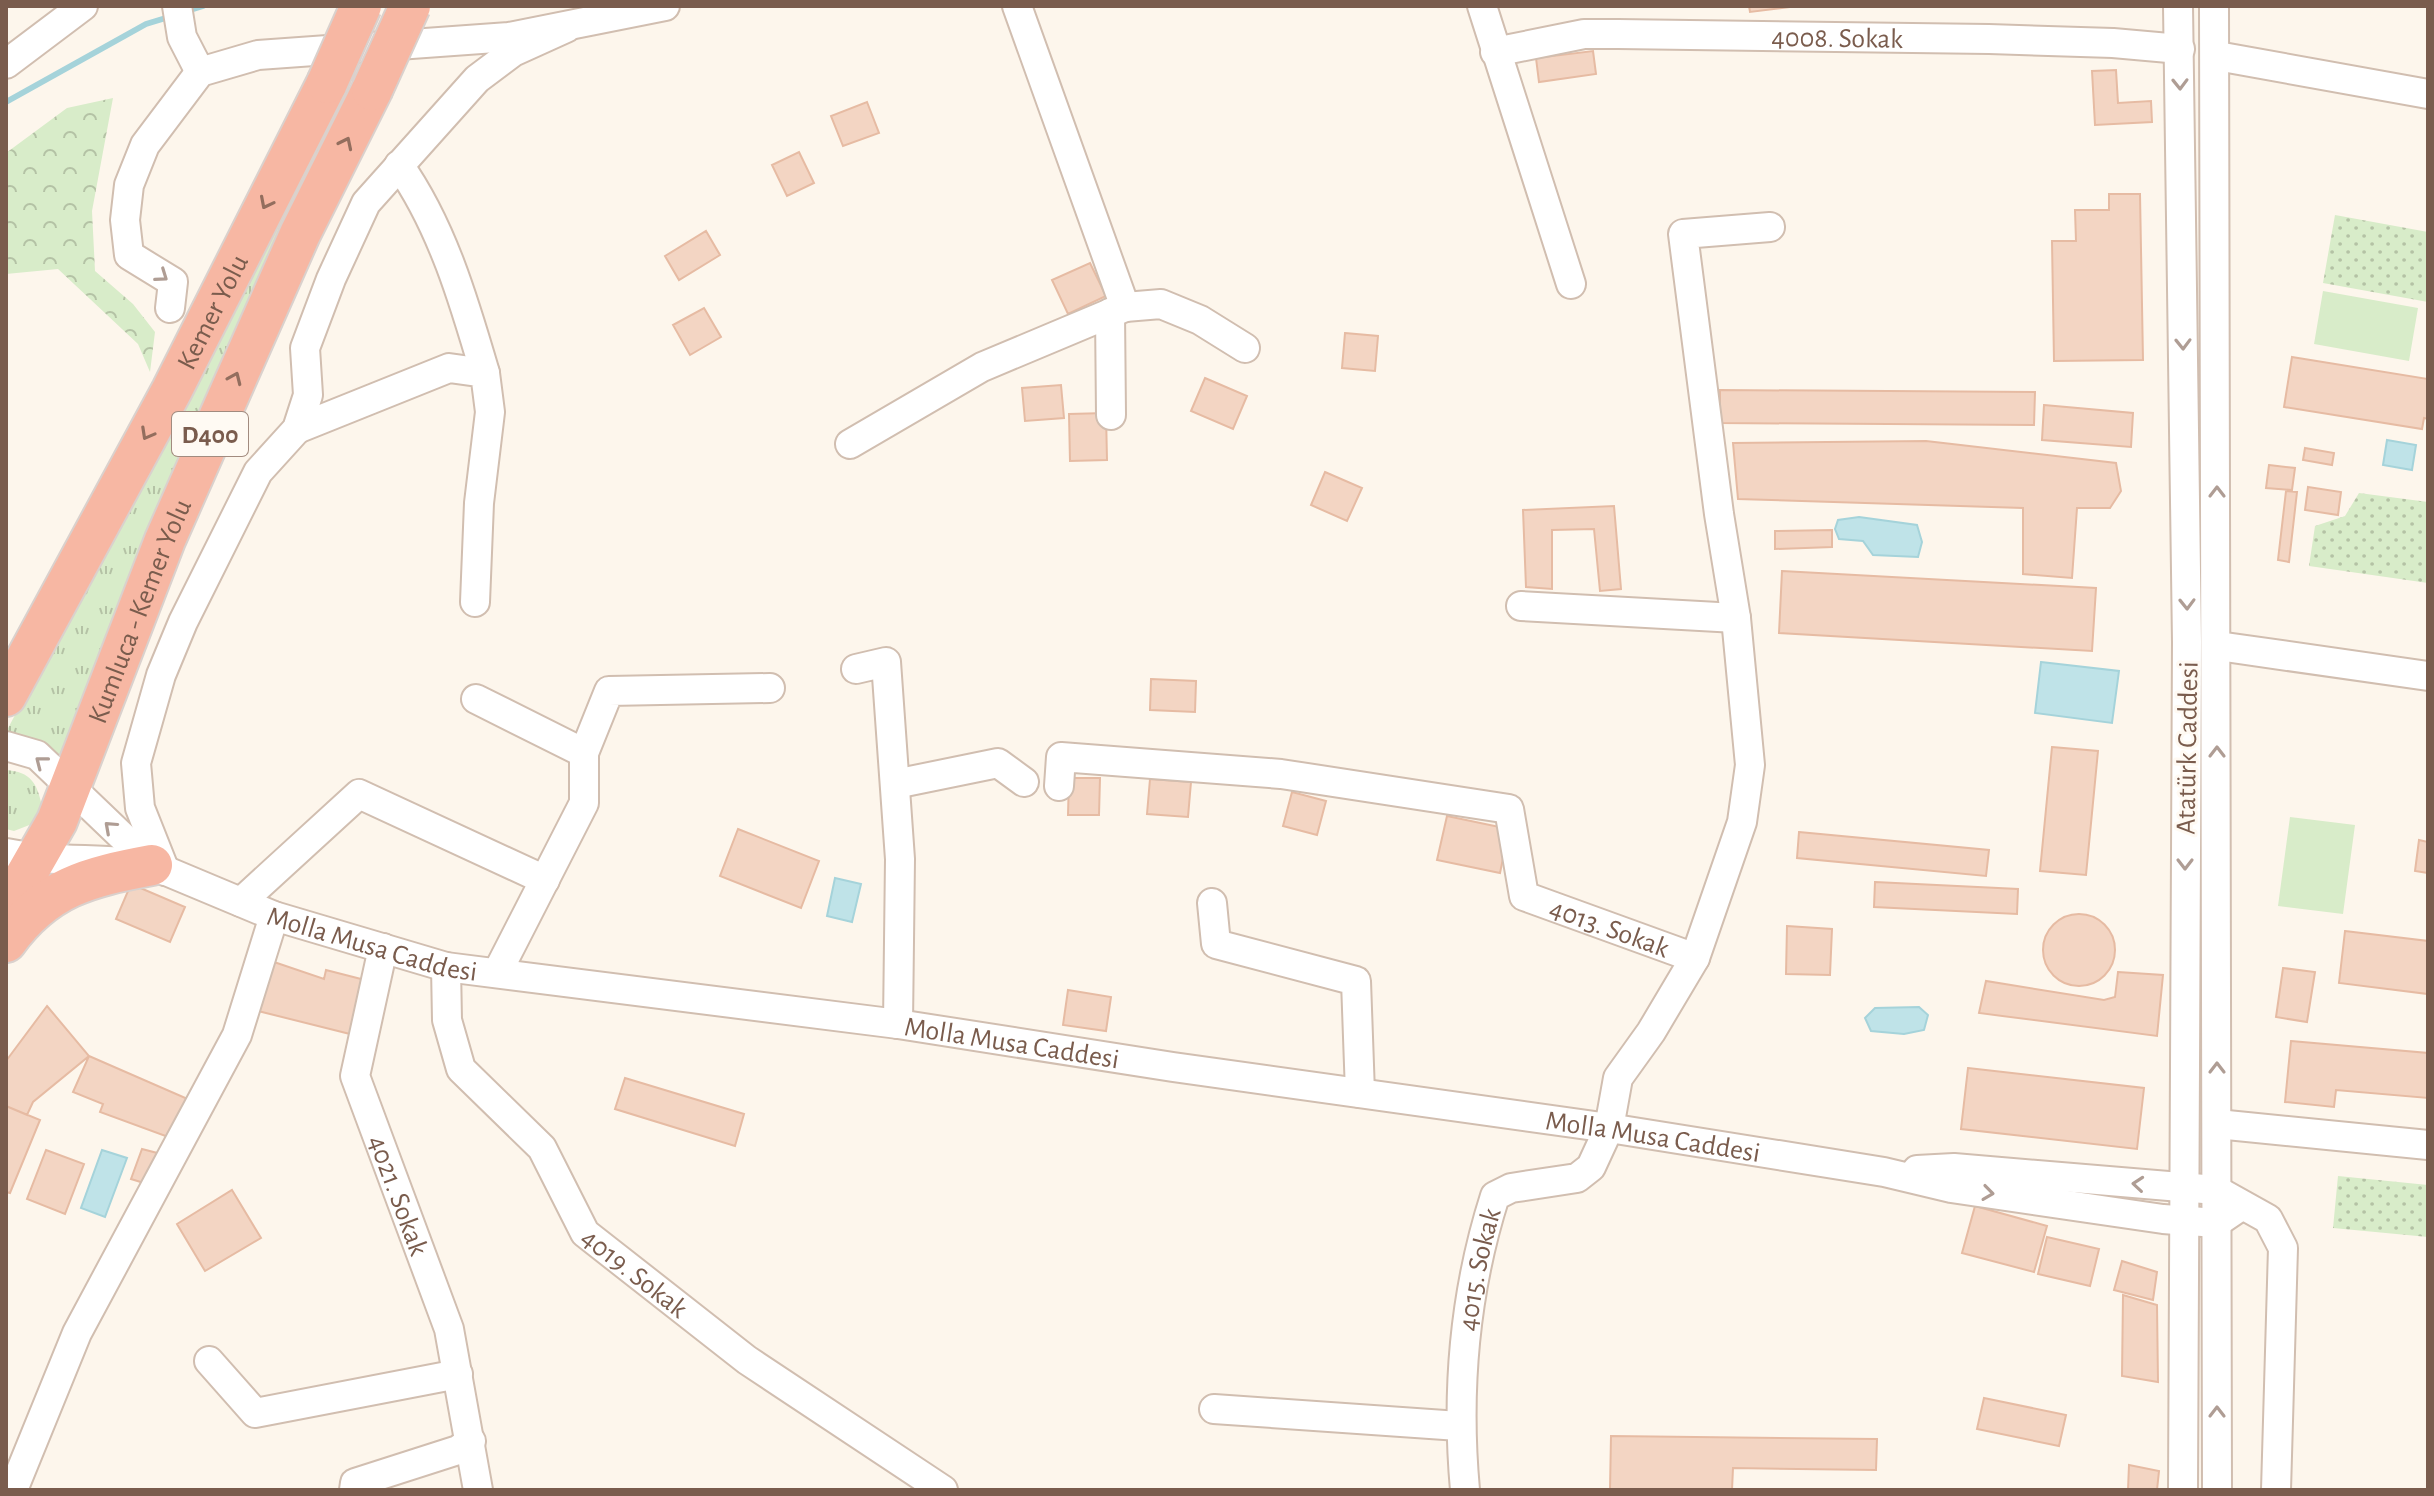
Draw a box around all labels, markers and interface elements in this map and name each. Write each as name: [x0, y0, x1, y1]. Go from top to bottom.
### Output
street label: 4008. Sokak: [1771, 24, 1903, 54]
one-way arrow: [2171, 78, 2189, 91]
one-way arrow: [336, 136, 351, 151]
one-way arrow: [260, 194, 276, 209]
street label: Kemer Yolu: [173, 251, 254, 374]
one-way arrow: [153, 266, 167, 281]
one-way arrow: [2175, 338, 2192, 351]
one-way arrow: [225, 372, 241, 386]
road number: D400: [172, 412, 248, 456]
one-way arrow: [142, 426, 157, 441]
one-way arrow: [2208, 485, 2226, 498]
street label: Kumluca - Kemer Yolu: [84, 495, 197, 728]
one-way arrow: [2178, 598, 2196, 611]
street label: Atatürk Caddesi: [2172, 661, 2204, 835]
one-way arrow: [2208, 745, 2226, 758]
one-way arrow: [35, 757, 50, 771]
one-way arrow: [105, 822, 120, 837]
one-way arrow: [2176, 858, 2194, 871]
street label: 4013. Sokak: [1546, 895, 1673, 964]
street label: Molla Musa Caddesi: [264, 903, 479, 987]
street label: Molla Musa Caddesi: [902, 1013, 1121, 1074]
one-way arrow: [2208, 1061, 2226, 1074]
street label: Molla Musa Caddesi: [1544, 1107, 1762, 1168]
street label: 4021. Sokak: [362, 1132, 432, 1260]
one-way arrow: [2131, 1176, 2144, 1193]
one-way arrow: [1981, 1184, 1995, 1201]
street label: 4015. Sokak: [1455, 1205, 1507, 1333]
street label: 4019. Sokak: [575, 1224, 692, 1324]
one-way arrow: [2208, 1405, 2226, 1418]

